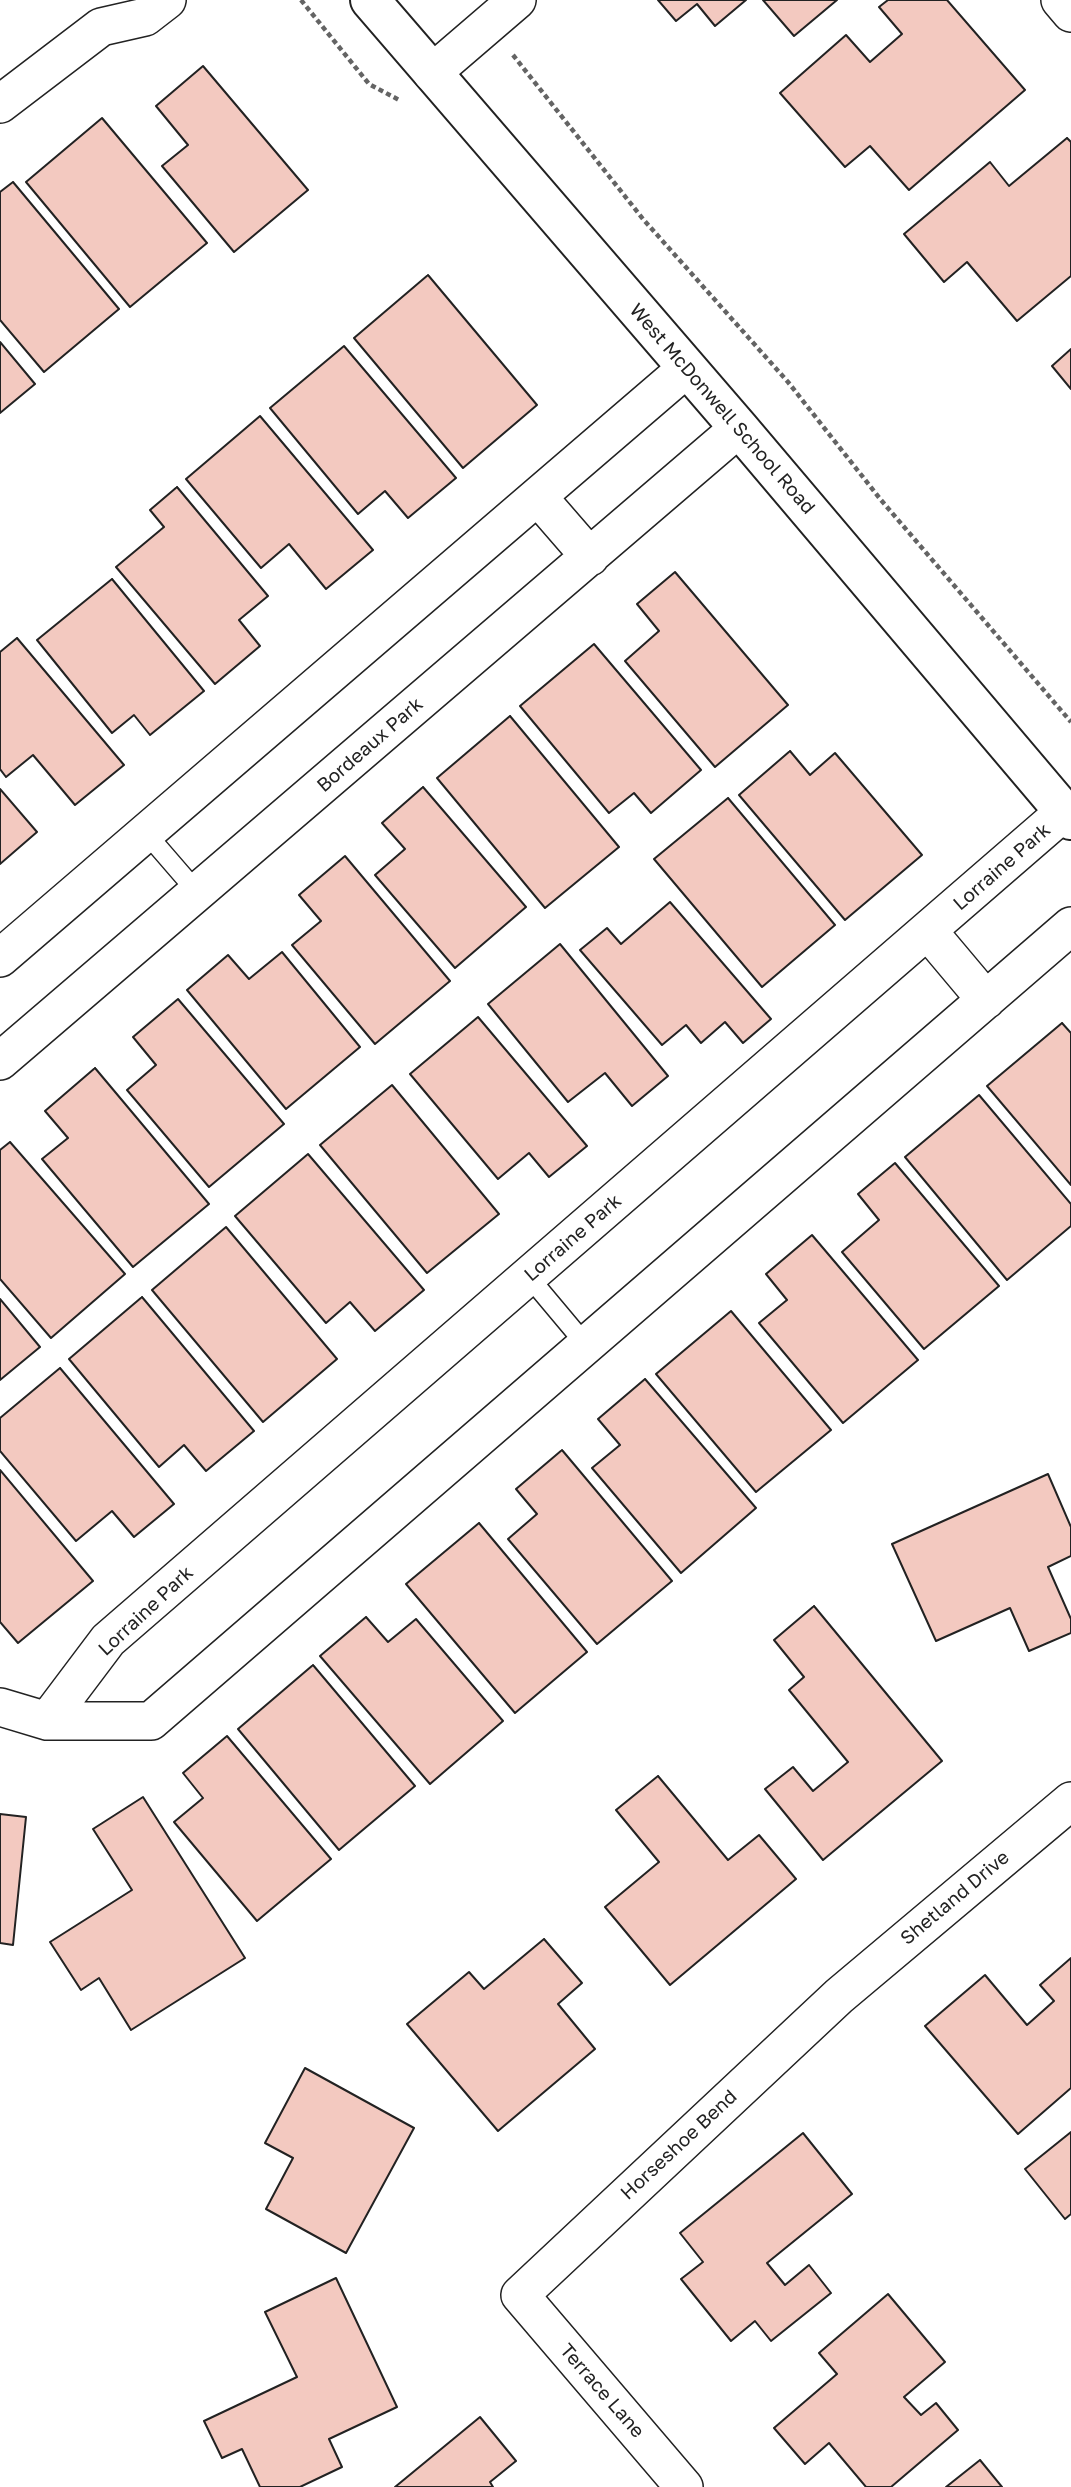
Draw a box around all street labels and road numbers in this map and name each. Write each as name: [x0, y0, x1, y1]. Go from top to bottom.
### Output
street label: West McDonwell School Road: [624, 299, 820, 519]
street label: Bordeaux Park: [312, 693, 428, 797]
street label: Lorraine Park: [949, 819, 1055, 915]
street label: Lorraine Park: [520, 1190, 626, 1286]
street label: Lorraine Park: [94, 1561, 198, 1661]
street label: Shetland Drive: [896, 1846, 1014, 1950]
street label: Horseshoe Bend: [616, 2085, 742, 2205]
street label: Terrace Lane: [555, 2339, 649, 2443]

